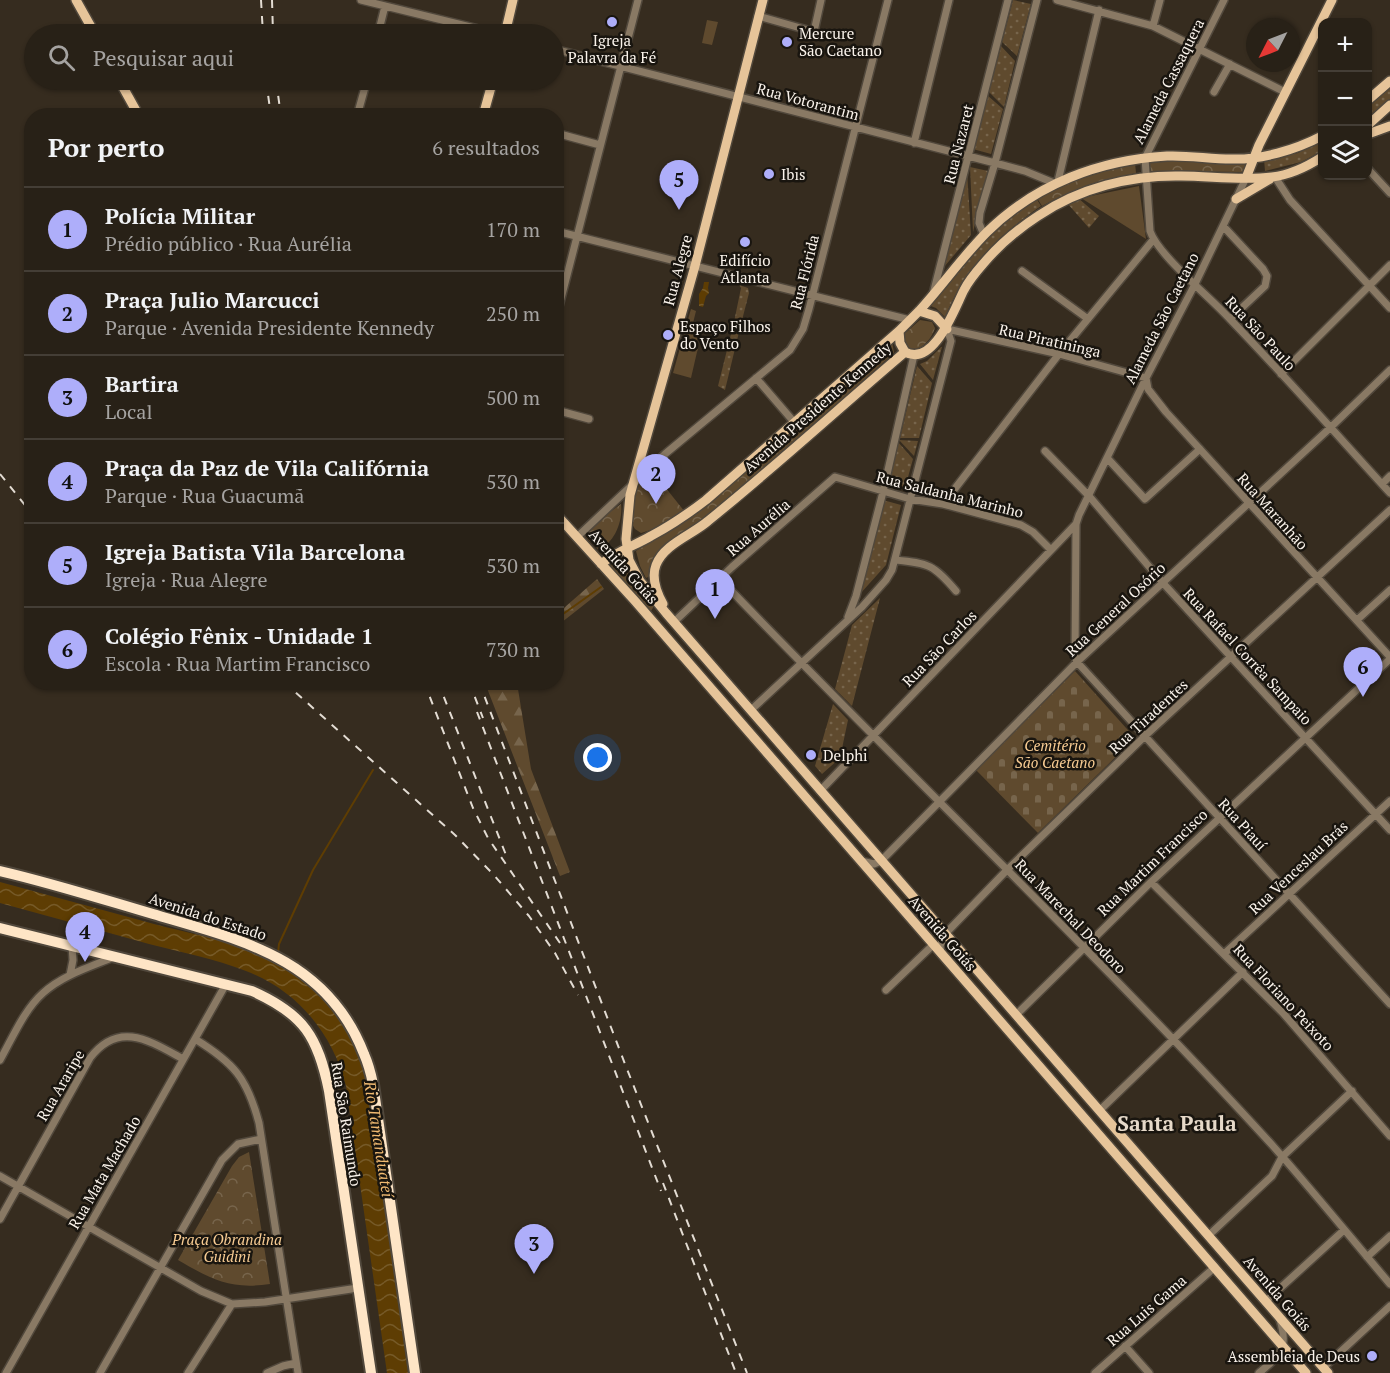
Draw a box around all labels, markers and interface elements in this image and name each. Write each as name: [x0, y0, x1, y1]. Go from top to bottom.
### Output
marker: Igreja Palavra da Fé: [605, 15, 619, 29]
street label: Alameda Cassaquera: [1128, 15, 1208, 147]
north arrow: [1246, 18, 1300, 72]
map controls: [1318, 18, 1372, 180]
button: +: [1318, 18, 1372, 72]
place label: Mercure São Caetano: [799, 23, 882, 60]
search box: [24, 24, 564, 90]
place label: Igreja Palavra da Fé: [568, 30, 656, 67]
marker: Mercure São Caetano: [780, 35, 794, 49]
icon: search: [45, 41, 78, 74]
text: Pesquisar aqui: [93, 43, 234, 72]
button: −: [1318, 72, 1372, 126]
street label: Rua Votorantim: [755, 78, 861, 124]
street label: Rua Nazaret: [938, 102, 978, 186]
button: layers: [1318, 126, 1372, 180]
text: Por perto: [48, 130, 164, 164]
text: 6 resultados: [432, 134, 540, 161]
pin: 5: [660, 160, 698, 210]
place label: Ibis: [781, 164, 805, 184]
marker: Ibis: [762, 167, 776, 181]
text: Polícia Militar: [105, 201, 255, 230]
text: 1: [62, 216, 73, 243]
text: 170 m: [486, 216, 540, 243]
text: Prédio público · Rua Aurélia: [105, 230, 352, 257]
street label: Rua Alegre: [658, 232, 696, 308]
street label: Rua Flórida: [785, 232, 823, 312]
marker: Edifício Atlanta: [738, 235, 752, 249]
street label: Alameda São Caetano: [1119, 249, 1203, 387]
place label: Edifício Atlanta: [719, 250, 771, 287]
text: Praça Julio Marcucci: [105, 285, 320, 314]
street label: Rua São Paulo: [1221, 291, 1301, 375]
text: 2: [62, 300, 73, 327]
text: 250 m: [486, 300, 540, 327]
text: Parque · Avenida Presidente Kennedy: [105, 314, 434, 341]
place label: Espaço Filhos do Vento: [680, 316, 771, 353]
street label: Rua Piratininga: [997, 319, 1103, 362]
marker: Espaço Filhos do Vento: [661, 328, 675, 342]
street label: Avenida Presidente Kennedy: [739, 337, 895, 477]
text: Bartira: [105, 369, 179, 398]
text: 3: [62, 384, 73, 411]
text: 500 m: [486, 384, 540, 411]
text: Local: [105, 398, 152, 425]
text: Praça da Paz de Vila Califórnia: [105, 453, 429, 482]
pin: 2: [636, 454, 676, 504]
street label: Rua Saldanha Marinho: [874, 466, 1026, 522]
text: 4: [62, 468, 73, 495]
text: 530 m: [486, 468, 540, 495]
street label: Rua Maranhão: [1233, 468, 1313, 554]
text: Parque · Rua Guacumã: [105, 482, 304, 509]
street label: Rua Aurélia: [722, 494, 794, 560]
street label: Avenida Goiás: [585, 524, 663, 608]
text: Igreja Batista Vila Barcelona: [105, 537, 405, 566]
text: 5: [62, 552, 73, 579]
text: 530 m: [486, 552, 540, 579]
street label: Rua General Osório: [1061, 557, 1169, 661]
text: Igreja · Rua Alegre: [105, 566, 267, 593]
pin: 1: [696, 570, 734, 619]
street label: Rua Rafael Corrêa Sampaio: [1179, 583, 1317, 729]
street label: Rua São Carlos: [897, 605, 981, 691]
text: Colégio Fênix - Unidade 1: [105, 621, 374, 650]
text: 6: [62, 636, 73, 663]
text: 730 m: [486, 636, 540, 663]
pin: 6: [1344, 648, 1382, 697]
text: Escola · Rua Martim Francisco: [105, 650, 370, 677]
street label: Rua Tiradentes: [1104, 674, 1192, 758]
park label: Cemitério São Caetano: [1015, 735, 1096, 772]
your location: [583, 743, 612, 772]
place label: Delphi: [823, 745, 868, 765]
marker: Delphi: [804, 748, 818, 762]
street label: Rua Piauí: [1214, 794, 1272, 855]
street label: Rua Martim Francisco: [1093, 804, 1211, 920]
street label: Rua Venceslau Brás: [1244, 816, 1352, 918]
street label: Rua Marechal Deodoro: [1011, 854, 1131, 978]
street label: Avenida do Estado: [147, 888, 269, 944]
street label: Avenida Goiás: [905, 891, 981, 975]
pin: 4: [66, 912, 104, 962]
street label: Rua Floriano Peixoto: [1229, 939, 1339, 1055]
street label: Rua Araripe: [32, 1046, 88, 1124]
street label: Rua São Raimundo: [327, 1060, 367, 1188]
water label: Rio Tamanduateí: [359, 1078, 399, 1200]
district label: Santa Paula: [1117, 1109, 1237, 1137]
street label: Rua Mata Machado: [64, 1112, 144, 1232]
pin: 3: [514, 1224, 554, 1274]
park label: Praça Obrandina Guidini: [171, 1229, 282, 1266]
street label: Avenida Goiás: [1240, 1251, 1316, 1335]
street label: Rua Luis Gama: [1102, 1270, 1190, 1350]
place label: Assembleia de Deus: [1228, 1346, 1360, 1366]
marker: Assembleia de Deus: [1365, 1349, 1379, 1363]

